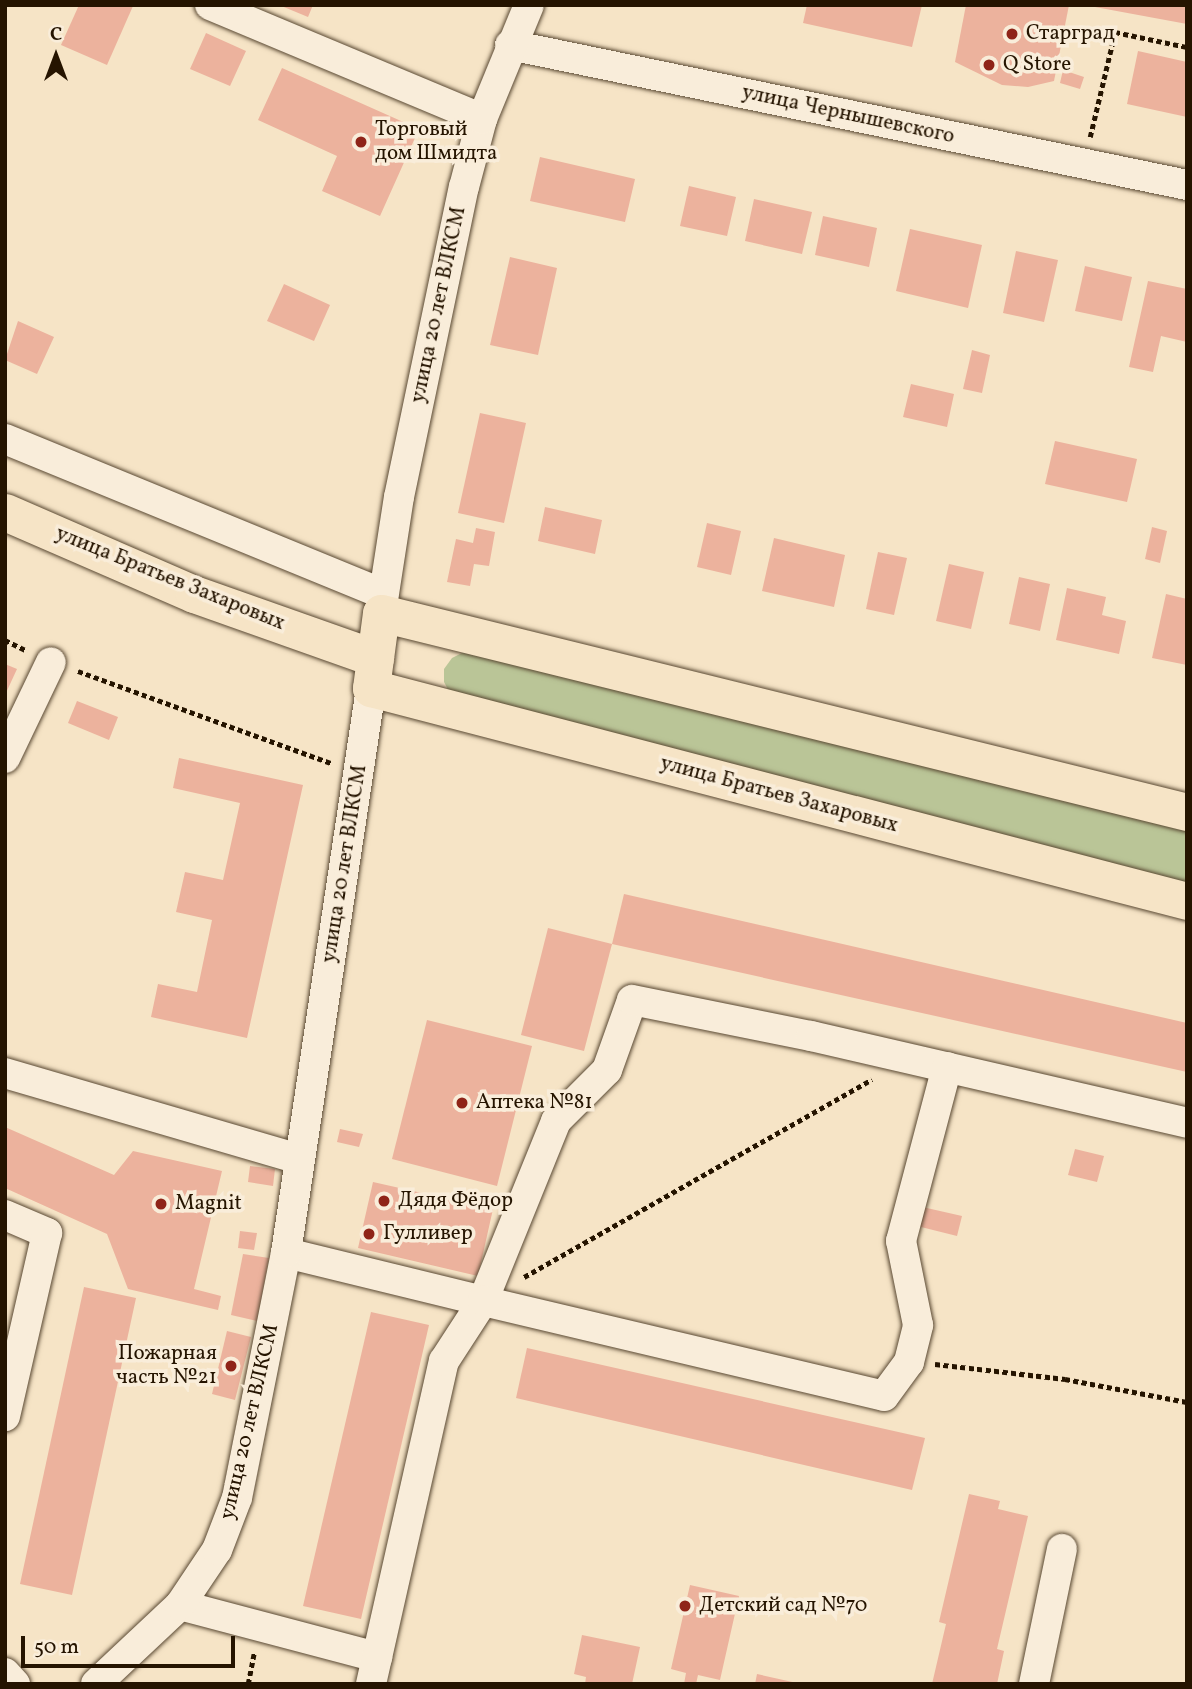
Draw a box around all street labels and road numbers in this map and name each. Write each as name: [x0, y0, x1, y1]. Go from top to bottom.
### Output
street label: улица Чернышевского: [739, 80, 957, 150]
street label: улица 20 лет ВЛКСМ: [406, 205, 472, 405]
street label: улица Братьев Захаровых: [52, 521, 288, 637]
street label: улица Братьев Захаровых: [657, 751, 901, 839]
street label: улица 20 лет ВЛКСМ: [317, 763, 373, 965]
street label: улица 20 лет ВЛКСМ: [215, 1322, 285, 1522]

